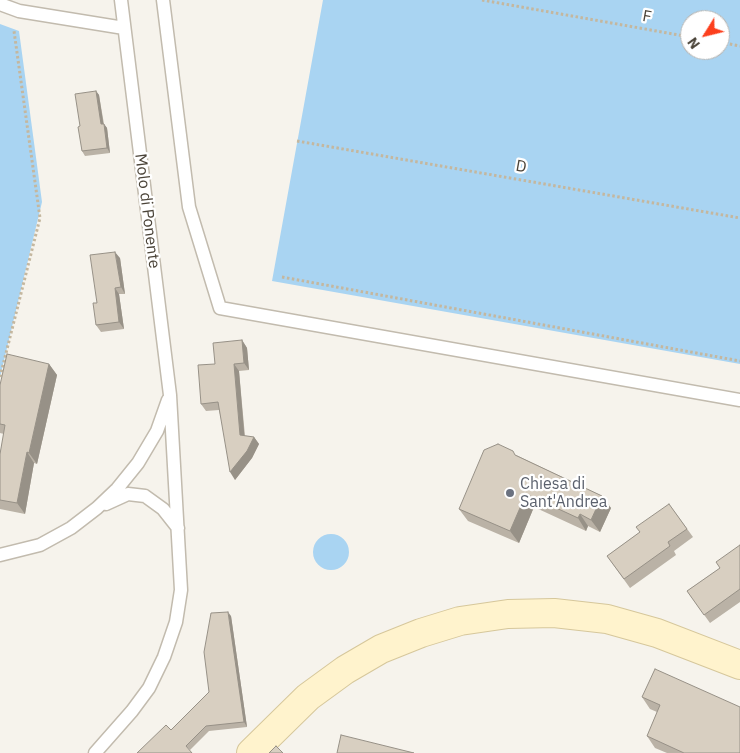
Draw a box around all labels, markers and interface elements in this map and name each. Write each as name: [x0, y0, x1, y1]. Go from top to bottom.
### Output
street label: F: [641, 7, 653, 27]
north arrow: [680, 10, 730, 60]
text: N: [683, 34, 704, 53]
street label: Molo di Ponente: [130, 152, 164, 270]
street label: D: [514, 157, 528, 177]
place label: Chiesa di Sant'Andrea: [520, 474, 607, 512]
marker: Chiesa di Sant'Andrea: [504, 487, 516, 499]

